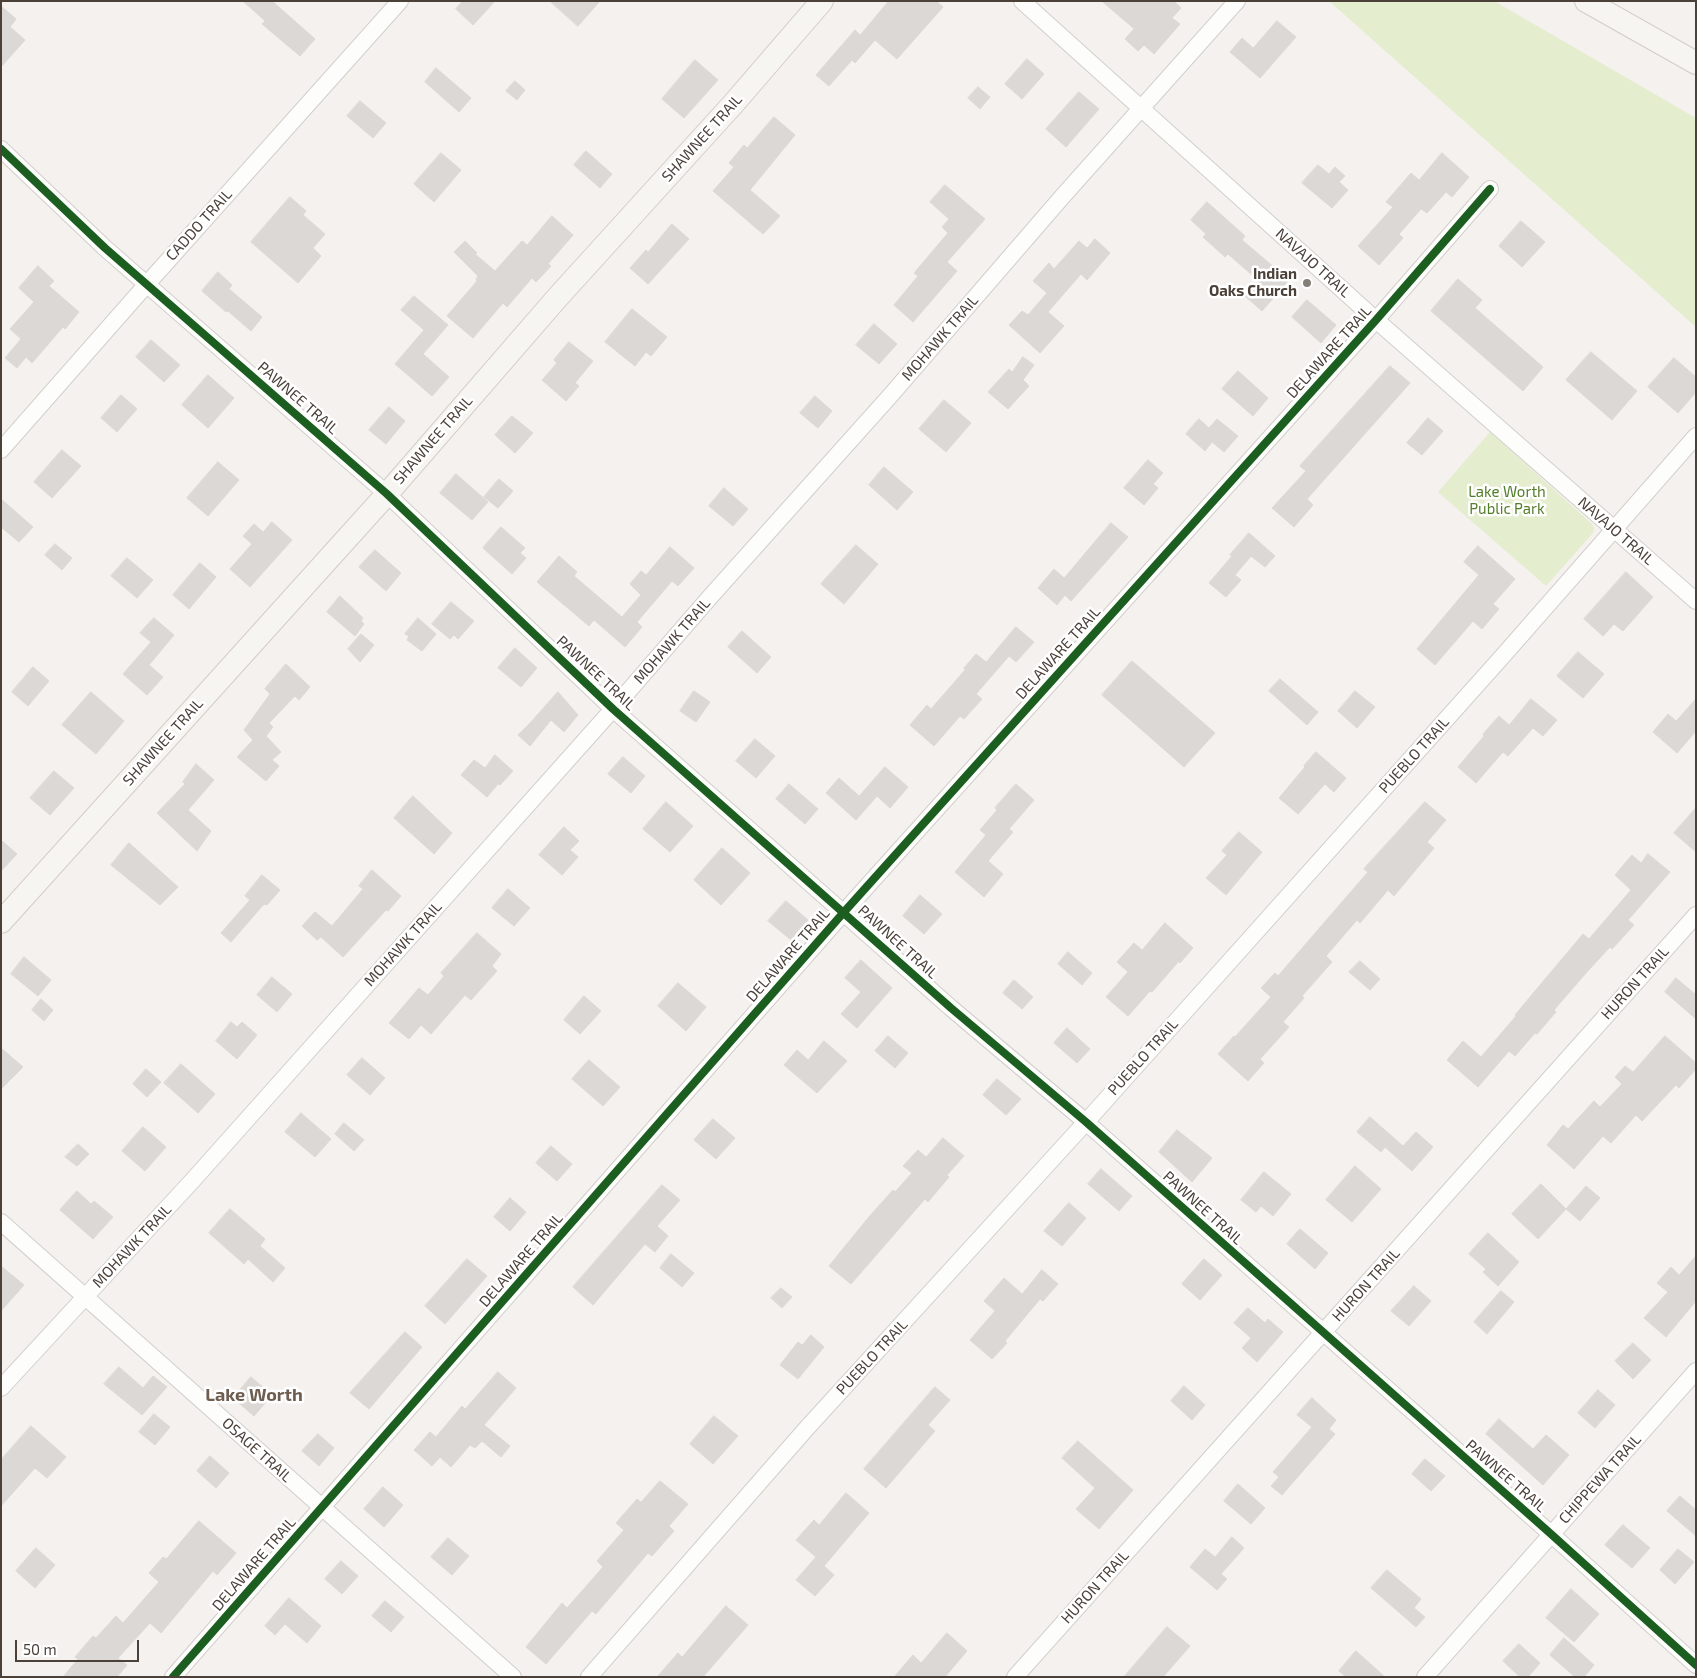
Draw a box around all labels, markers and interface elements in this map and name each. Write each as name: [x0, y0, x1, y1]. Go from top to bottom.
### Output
street label: SHAWNEE TRAIL: [658, 91, 746, 185]
street label: CADDO TRAIL: [162, 185, 236, 265]
street label: NAVAJO TRAIL: [1272, 225, 1354, 301]
place label: Indian Oaks Church: [1209, 265, 1297, 300]
marker: Indian Oaks Church: [1301, 277, 1313, 289]
street label: MOHAWK TRAIL: [898, 291, 982, 385]
street label: DELAWARE TRAIL: [1283, 302, 1375, 402]
street label: PAWNEE TRAIL: [254, 358, 342, 438]
street label: SHAWNEE TRAIL: [390, 392, 476, 488]
park label: Lake Worth Public Park: [1468, 483, 1546, 518]
street label: NAVAJO TRAIL: [1574, 493, 1658, 569]
street label: MOHAWK TRAIL: [630, 594, 714, 688]
street label: DELAWARE TRAIL: [1012, 603, 1104, 703]
street label: PAWNEE TRAIL: [553, 632, 639, 714]
street label: SHAWNEE TRAIL: [119, 695, 207, 789]
street label: PUEBLO TRAIL: [1375, 713, 1453, 797]
street label: MOHAWK TRAIL: [360, 898, 446, 990]
street label: PAWNEE TRAIL: [854, 901, 942, 983]
street label: DELAWARE TRAIL: [742, 904, 834, 1006]
street label: HURON TRAIL: [1597, 943, 1673, 1023]
street label: PUEBLO TRAIL: [1104, 1015, 1182, 1099]
street label: PAWNEE TRAIL: [1159, 1167, 1247, 1249]
street label: MOHAWK TRAIL: [89, 1201, 175, 1291]
street label: DELAWARE TRAIL: [475, 1209, 567, 1311]
street label: HURON TRAIL: [1328, 1245, 1404, 1325]
street label: PUEBLO TRAIL: [833, 1316, 911, 1398]
district label: Lake Worth: [205, 1384, 303, 1406]
street label: OSAGE TRAIL: [218, 1414, 296, 1486]
street label: CHIPPEWA TRAIL: [1555, 1431, 1645, 1527]
street label: PAWNEE TRAIL: [1462, 1436, 1550, 1516]
street label: DELAWARE TRAIL: [208, 1513, 300, 1615]
street label: HURON TRAIL: [1057, 1547, 1133, 1627]
scale bar: [18, 1630, 141, 1662]
text: 50 m: [23, 1640, 57, 1658]

